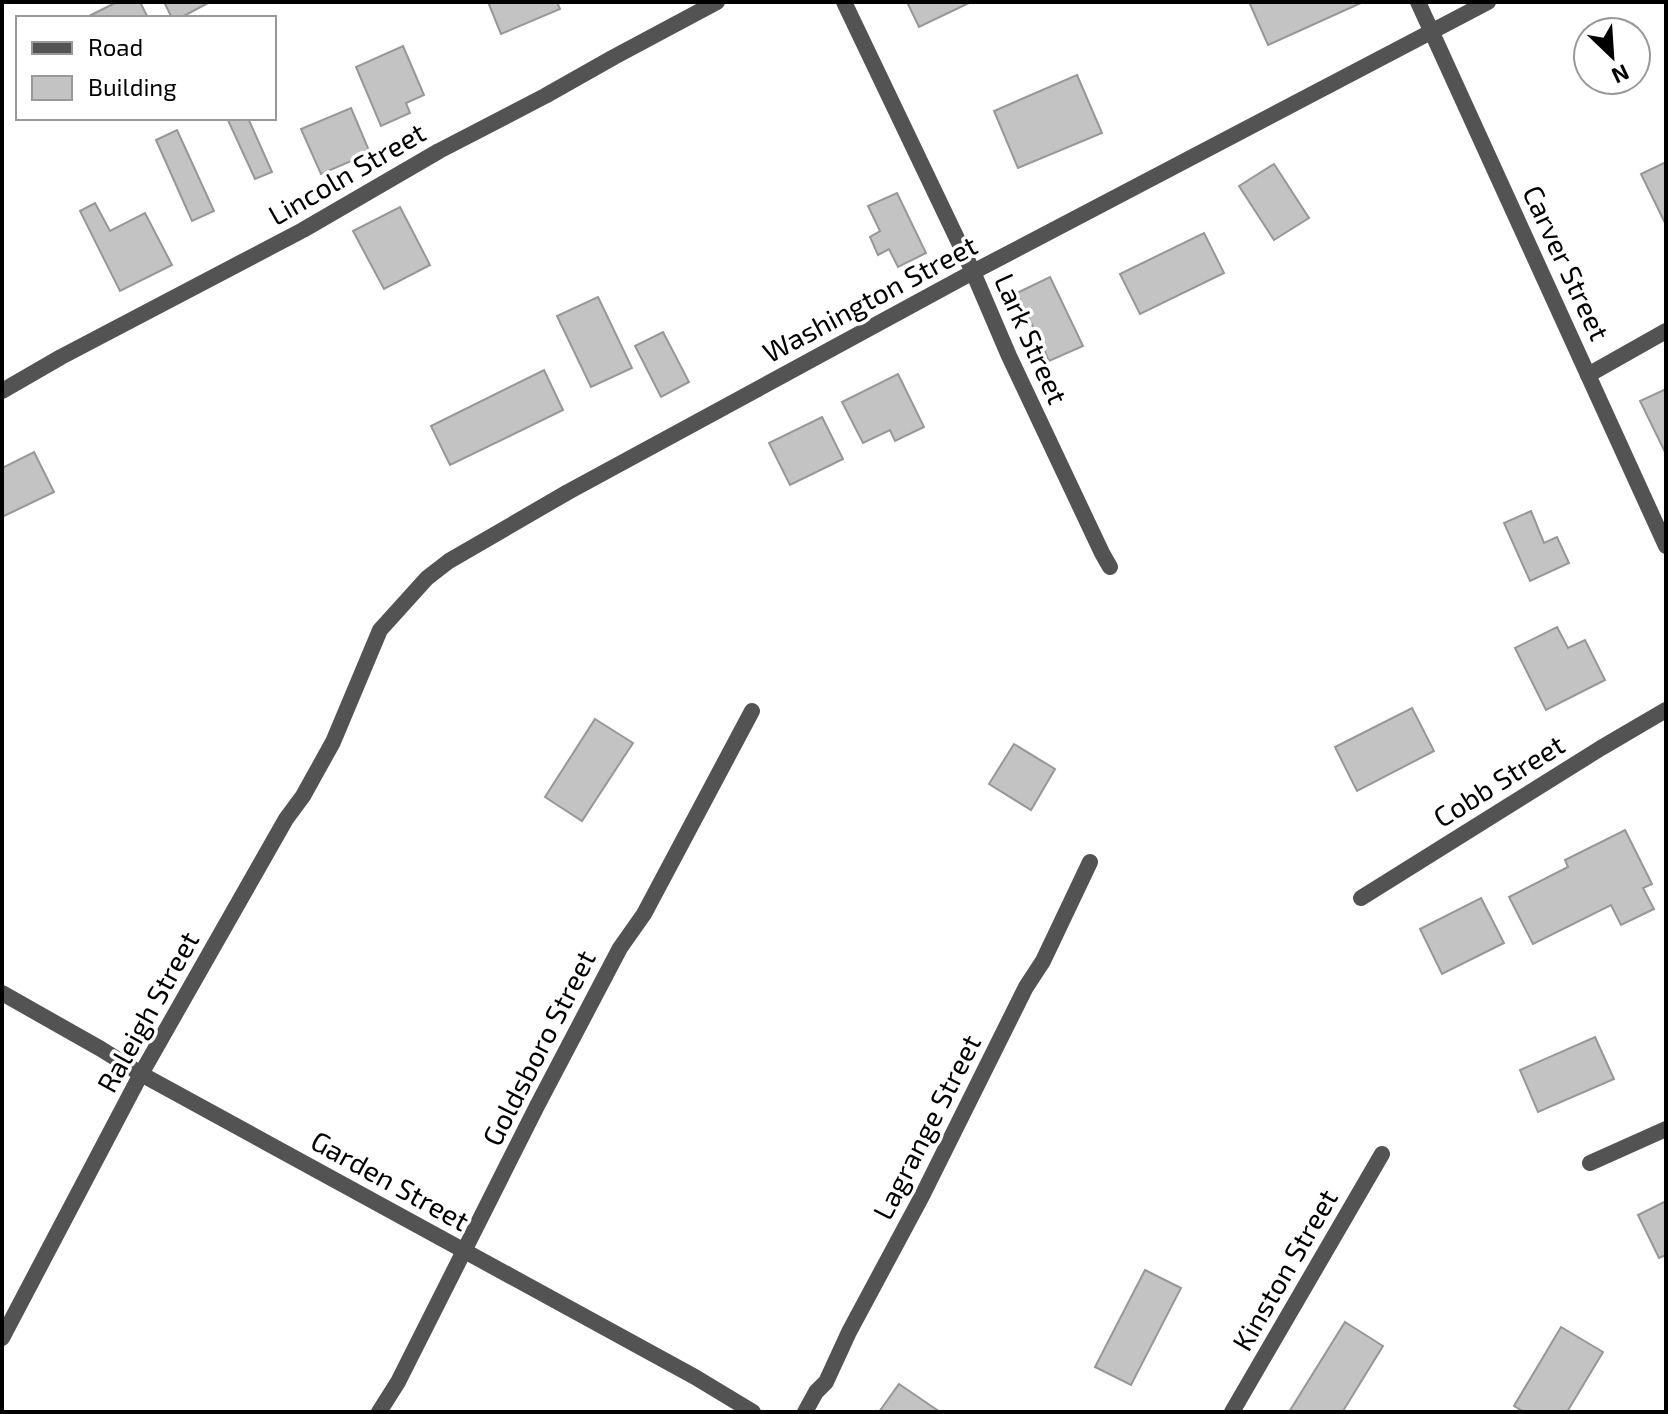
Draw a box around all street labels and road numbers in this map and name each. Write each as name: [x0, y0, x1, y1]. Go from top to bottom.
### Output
street label: Lincoln Street: [262, 115, 431, 232]
street label: Carver Street: [1516, 180, 1618, 345]
street label: Washington Street: [757, 227, 982, 369]
street label: Lark Street: [988, 268, 1076, 409]
street label: Cobb Street: [1427, 727, 1570, 834]
street label: Raleigh Street: [89, 925, 205, 1098]
street label: Goldsboro Street: [474, 944, 602, 1151]
street label: Lagrange Street: [865, 1028, 987, 1225]
street label: Garden Street: [306, 1123, 475, 1237]
street label: Kinston Street: [1224, 1183, 1344, 1356]

